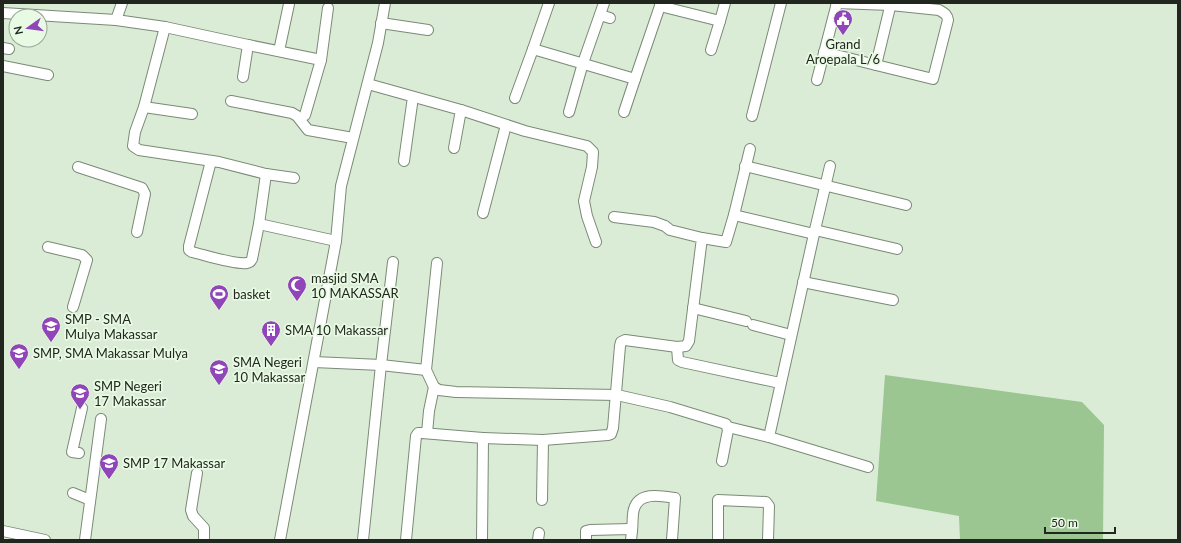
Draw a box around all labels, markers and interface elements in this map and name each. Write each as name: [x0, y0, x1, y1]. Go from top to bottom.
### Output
north arrow: [8, 8, 48, 48]
public building icon: Grand Aroepala L/6: [832, 8, 854, 36]
text: N: [10, 25, 25, 36]
place label: Grand Aroepala L/6: [806, 36, 880, 67]
place label: masjid SMA 10 MAKASSAR: [311, 270, 399, 301]
mosque icon: masjid SMA 10 MAKASSAR: [286, 274, 308, 302]
sports icon: basket: [208, 283, 230, 311]
place label: basket: [233, 286, 270, 302]
place label: SMP - SMA Mulya Makassar: [65, 311, 158, 342]
school or university icon: SMP - SMA Mulya Makassar: [40, 315, 62, 343]
building icon: SMA 10 Makassar: [260, 319, 282, 347]
place label: SMA 10 Makassar: [285, 322, 388, 338]
school or university icon: SMP, SMA Makassar Mulya: [8, 342, 30, 370]
place label: SMP, SMA Makassar Mulya: [33, 345, 188, 361]
place label: SMA Negeri 10 Makassar: [233, 354, 306, 385]
school or university icon: SMA Negeri 10 Makassar: [208, 358, 230, 386]
place label: SMP Negeri 17 Makassar: [94, 378, 167, 409]
school or university icon: SMP Negeri 17 Makassar: [69, 382, 91, 410]
school or university icon: SMP 17 Makassar: [98, 452, 120, 480]
place label: SMP 17 Makassar: [123, 455, 225, 471]
scale bar: [1045, 509, 1115, 535]
text: 50 m: [1051, 515, 1078, 530]

